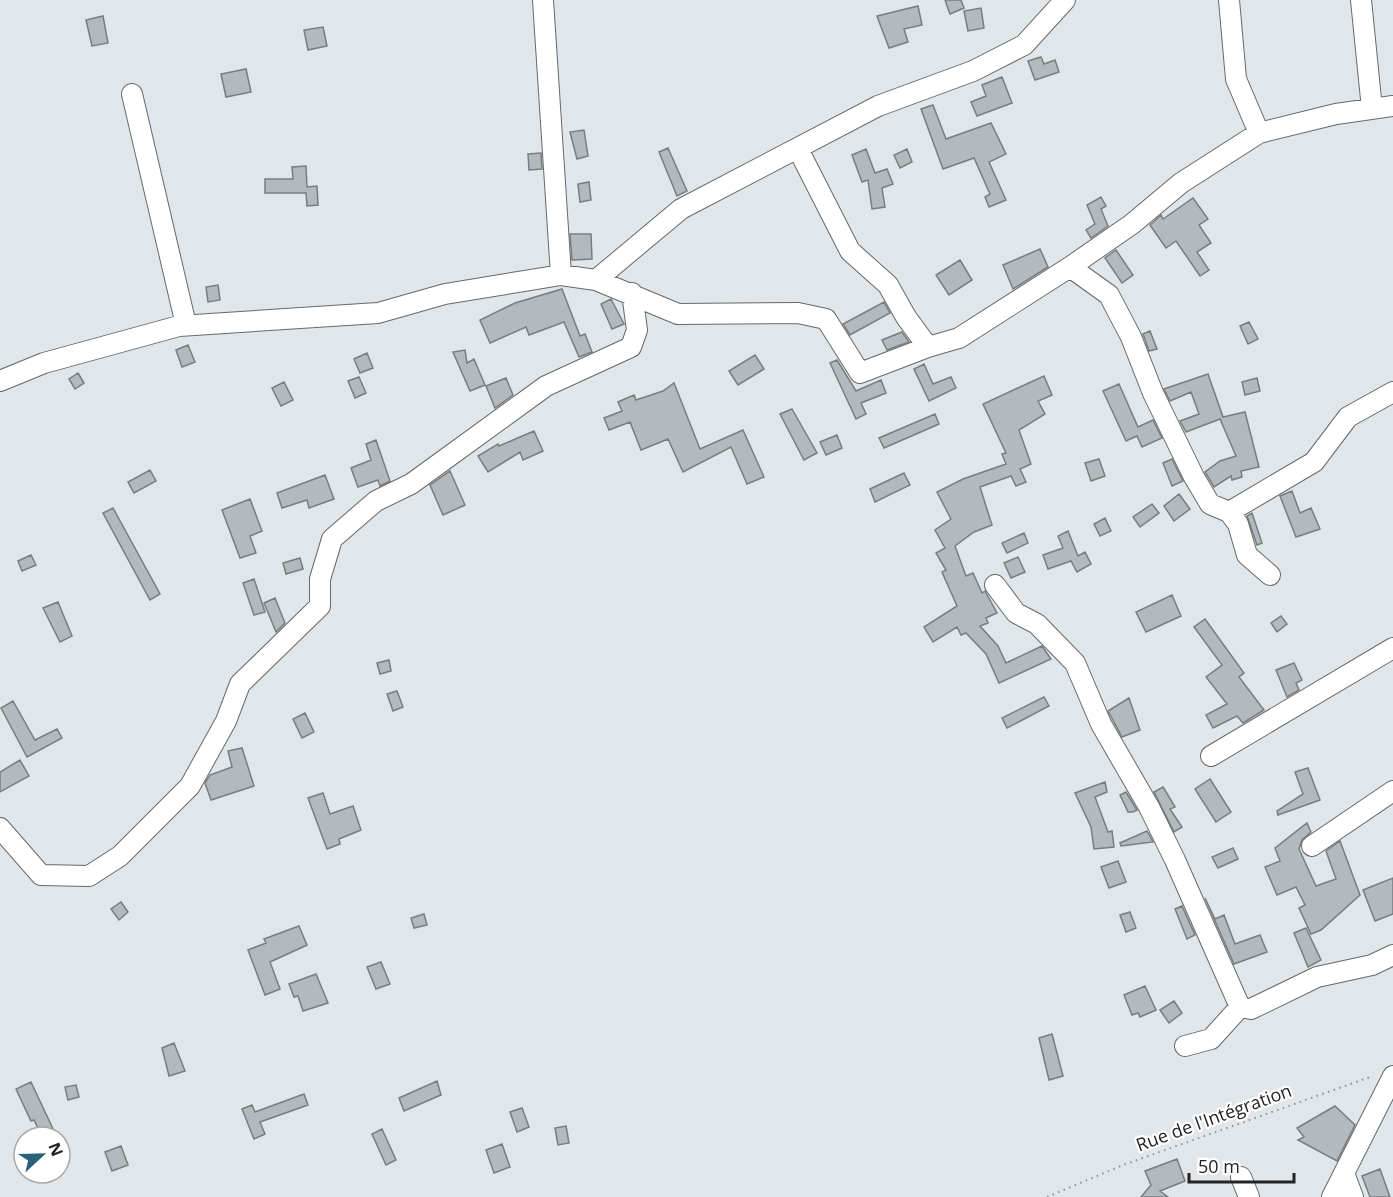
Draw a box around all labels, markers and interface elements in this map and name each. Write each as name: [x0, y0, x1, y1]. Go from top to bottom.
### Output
street label: Rue de l'Intégration: [1133, 1078, 1295, 1156]
north arrow: [12, 1125, 72, 1185]
text: N: [43, 1139, 69, 1160]
scale bar: [1189, 1146, 1294, 1184]
text: 50 m: [1198, 1154, 1240, 1178]

